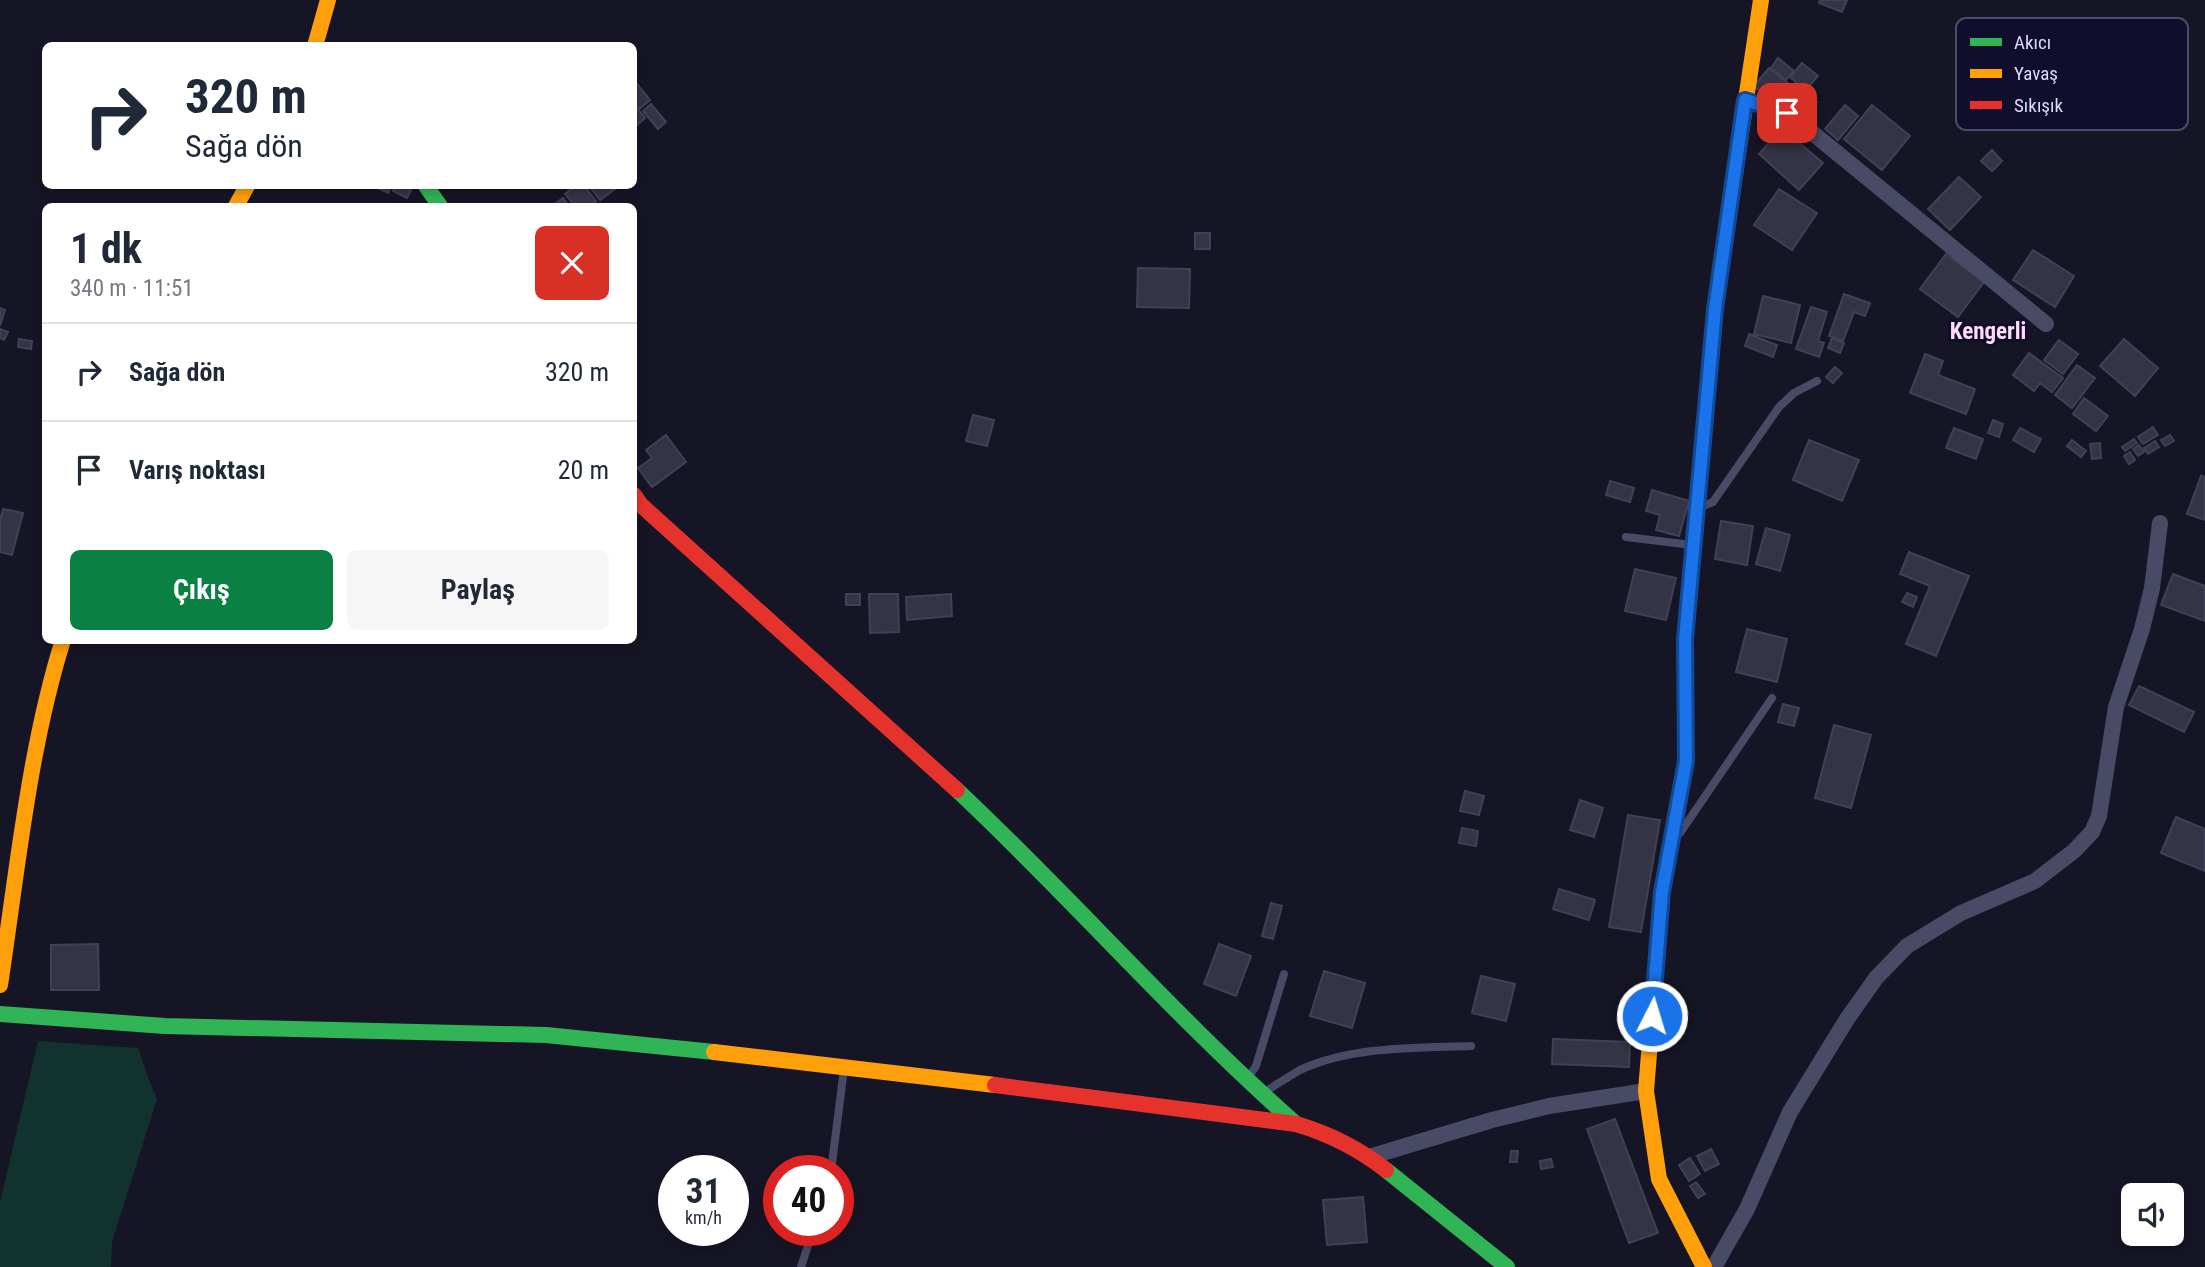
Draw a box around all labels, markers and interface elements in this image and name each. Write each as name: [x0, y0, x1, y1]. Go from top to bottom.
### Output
legend: [1956, 18, 2188, 130]
text: Akıcı: [2014, 31, 2051, 54]
text: Yavaş: [2014, 62, 2058, 85]
text: 320 m: [185, 68, 307, 125]
icon: right: [70, 70, 161, 161]
pin: [1757, 83, 1817, 143]
icon: arrive: [1768, 94, 1806, 132]
text: Sıkışık: [2014, 94, 2063, 117]
text: Sağa dön: [185, 127, 303, 165]
text: 1 dk: [70, 224, 142, 273]
button: close: [535, 226, 609, 300]
text: 340 m · 11:51: [70, 275, 194, 302]
district label: Kengerli: [1950, 318, 2026, 345]
icon: right: [70, 353, 108, 391]
text: Sağa dön: [129, 357, 225, 387]
text: 320 m: [545, 357, 609, 387]
icon: arrive: [70, 451, 108, 489]
text: Varış noktası: [129, 455, 266, 485]
text: 20 m: [558, 455, 609, 485]
button: Çıkış: [70, 550, 333, 630]
button: Paylaş: [347, 550, 609, 630]
position arrow: [1615, 979, 1689, 1053]
speed limit sign: 40: [763, 1155, 854, 1246]
text: 31: [686, 1171, 721, 1212]
map controls: [2121, 1183, 2184, 1246]
button: sound: [2121, 1183, 2184, 1246]
text: km/h: [685, 1207, 722, 1228]

